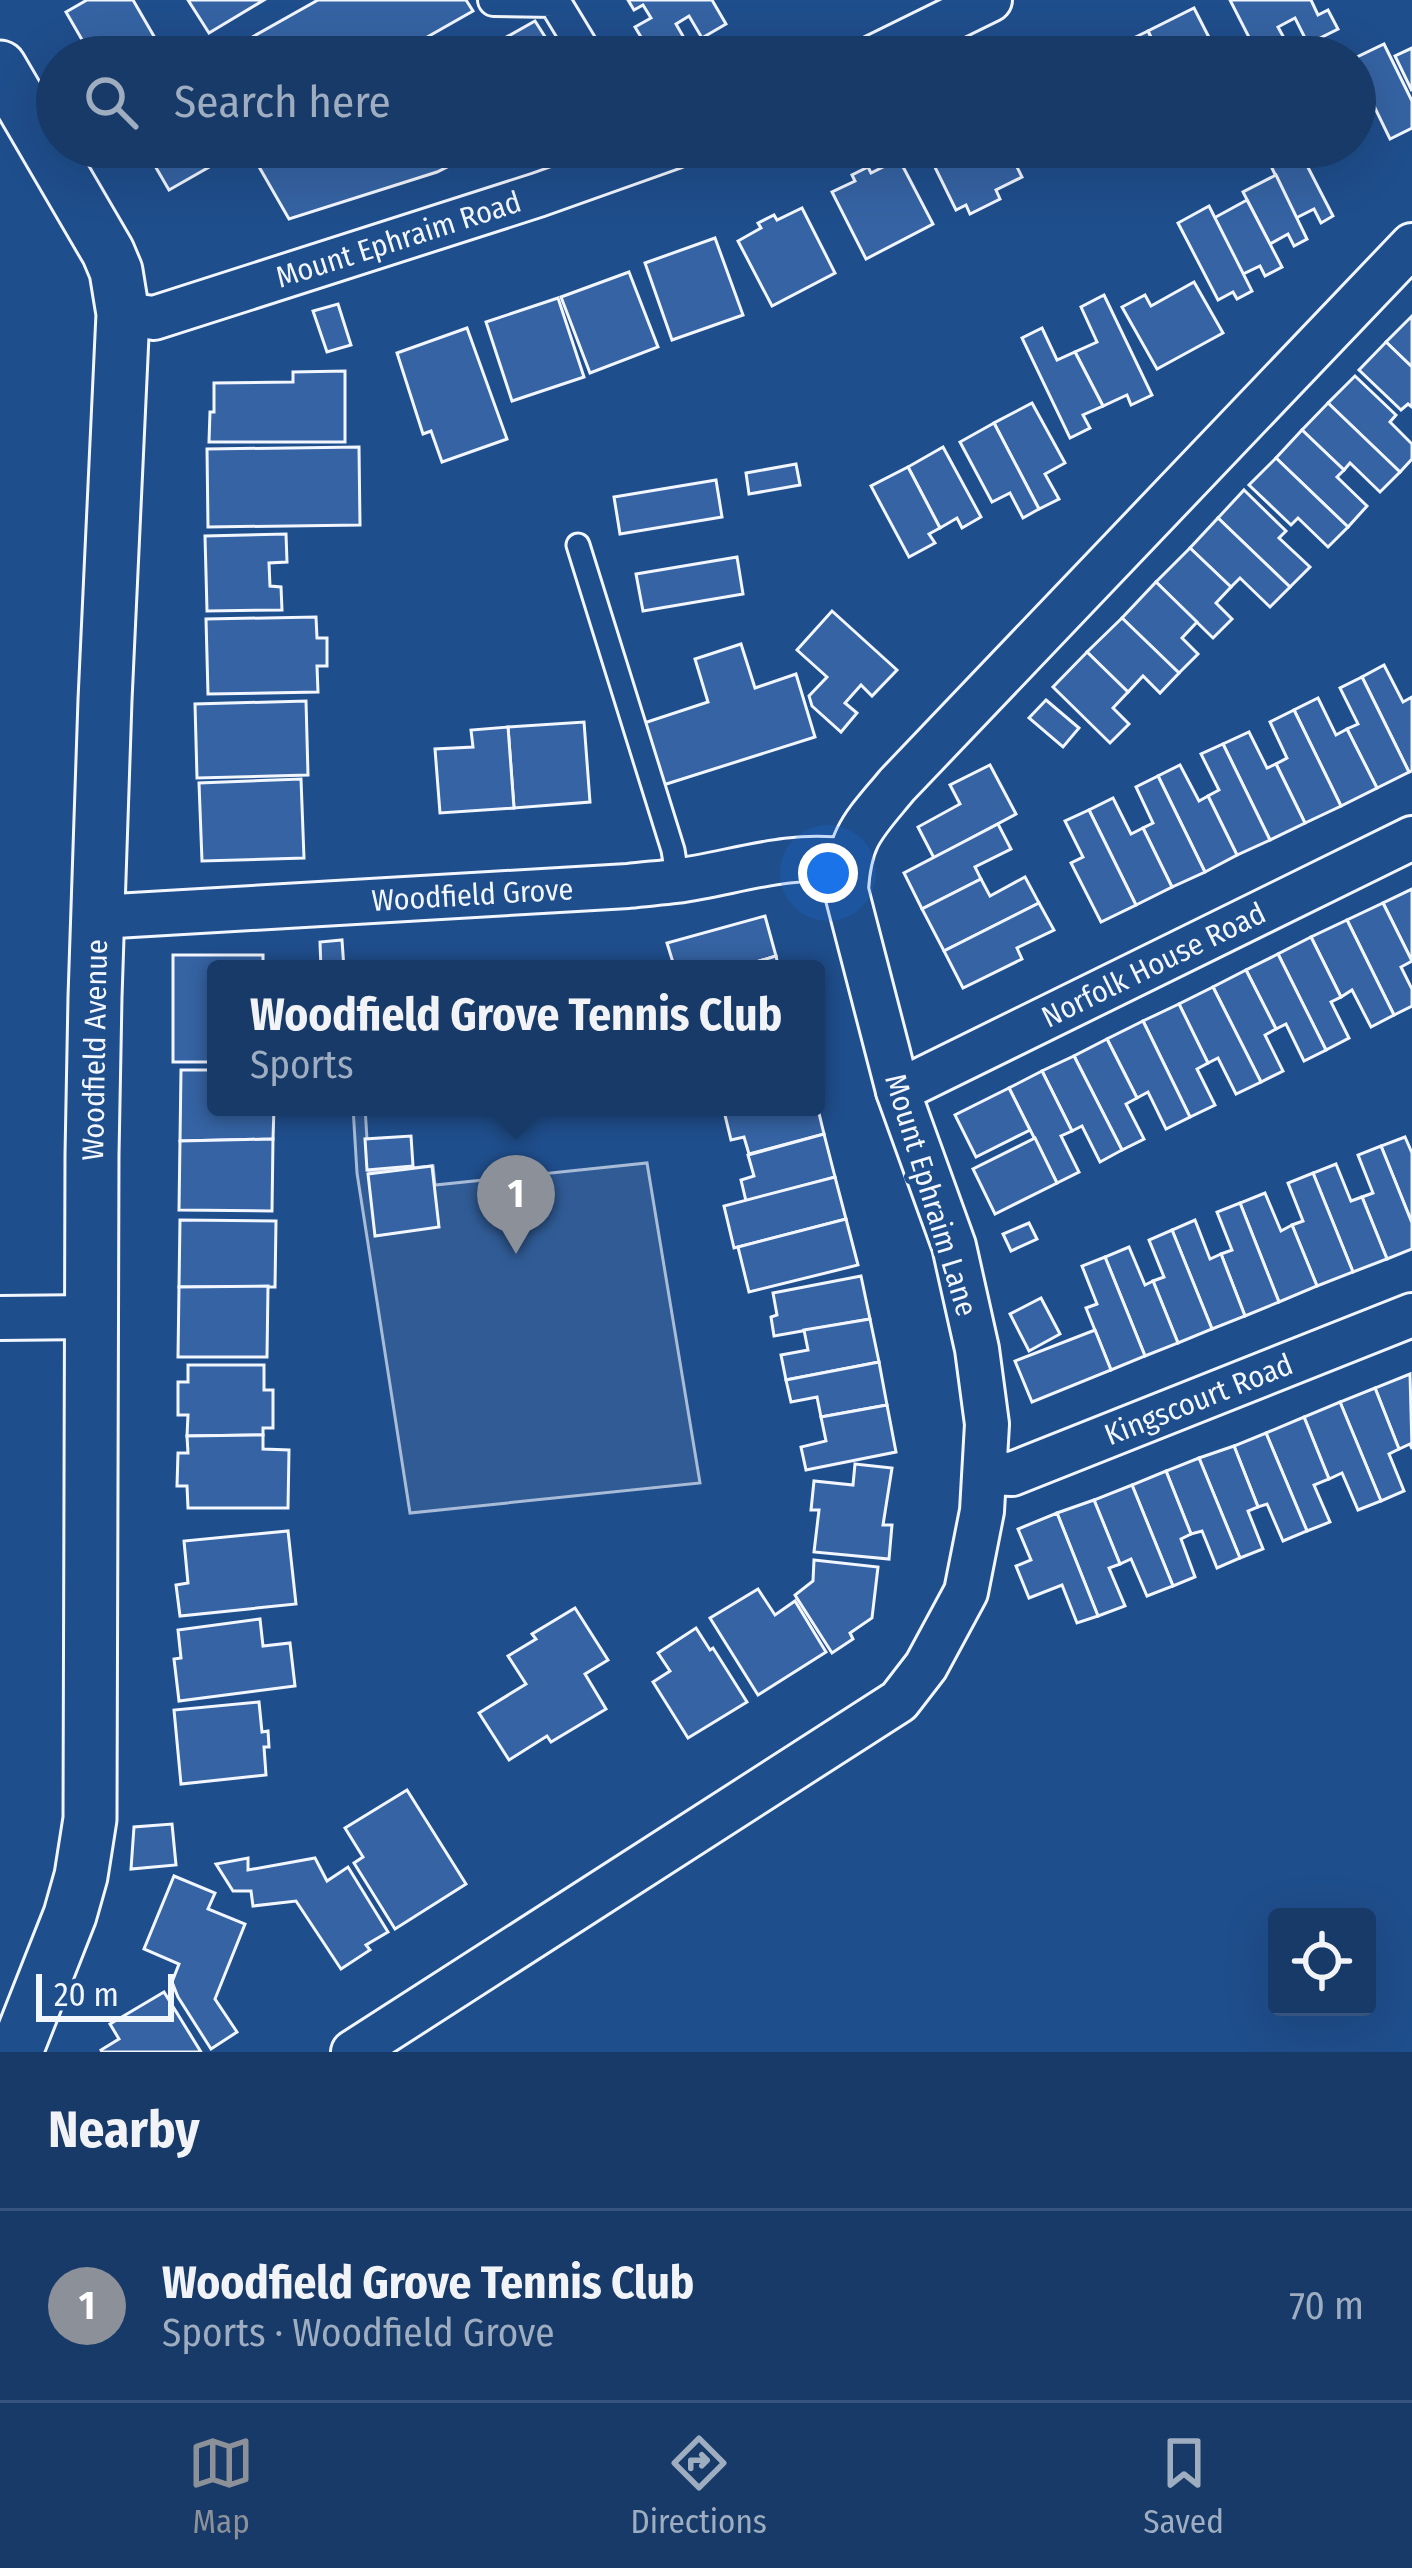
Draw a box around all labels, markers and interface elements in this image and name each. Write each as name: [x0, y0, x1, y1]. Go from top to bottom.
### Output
search box: [36, 36, 1376, 168]
icon: search: [78, 69, 144, 135]
text: Search here: [174, 75, 391, 129]
street label: Mount Ephraim Road: [271, 184, 526, 296]
your location: [798, 843, 858, 903]
street label: Woodfield Grove: [371, 871, 574, 919]
street label: Norfolk House Road: [1036, 895, 1271, 1035]
street label: Woodfield Avenue: [75, 939, 115, 1161]
popup: [207, 960, 825, 1116]
text: Woodfield Grove Tennis Club: [250, 988, 782, 1042]
text: Sports: [250, 1042, 354, 1088]
street label: Mount Ephraim Lane: [877, 1070, 985, 1320]
pin: 1: [477, 1155, 555, 1254]
street label: Kingscourt Road: [1100, 1346, 1298, 1453]
map controls: [1268, 1908, 1376, 2016]
button: locate: [1268, 1908, 1376, 2016]
scale bar: [36, 1968, 174, 2021]
text: 20 m: [54, 1975, 119, 2015]
text: Nearby: [48, 2099, 200, 2161]
text: Woodfield Grove Tennis Club: [162, 2256, 694, 2310]
text: 1: [79, 2283, 95, 2329]
text: 70 m: [1289, 2283, 1364, 2329]
text: Sports · Woodfield Grove: [162, 2310, 555, 2356]
tab: Map: [188, 2430, 254, 2542]
tab: Directions: [630, 2430, 767, 2542]
tab: Saved: [1143, 2430, 1224, 2542]

